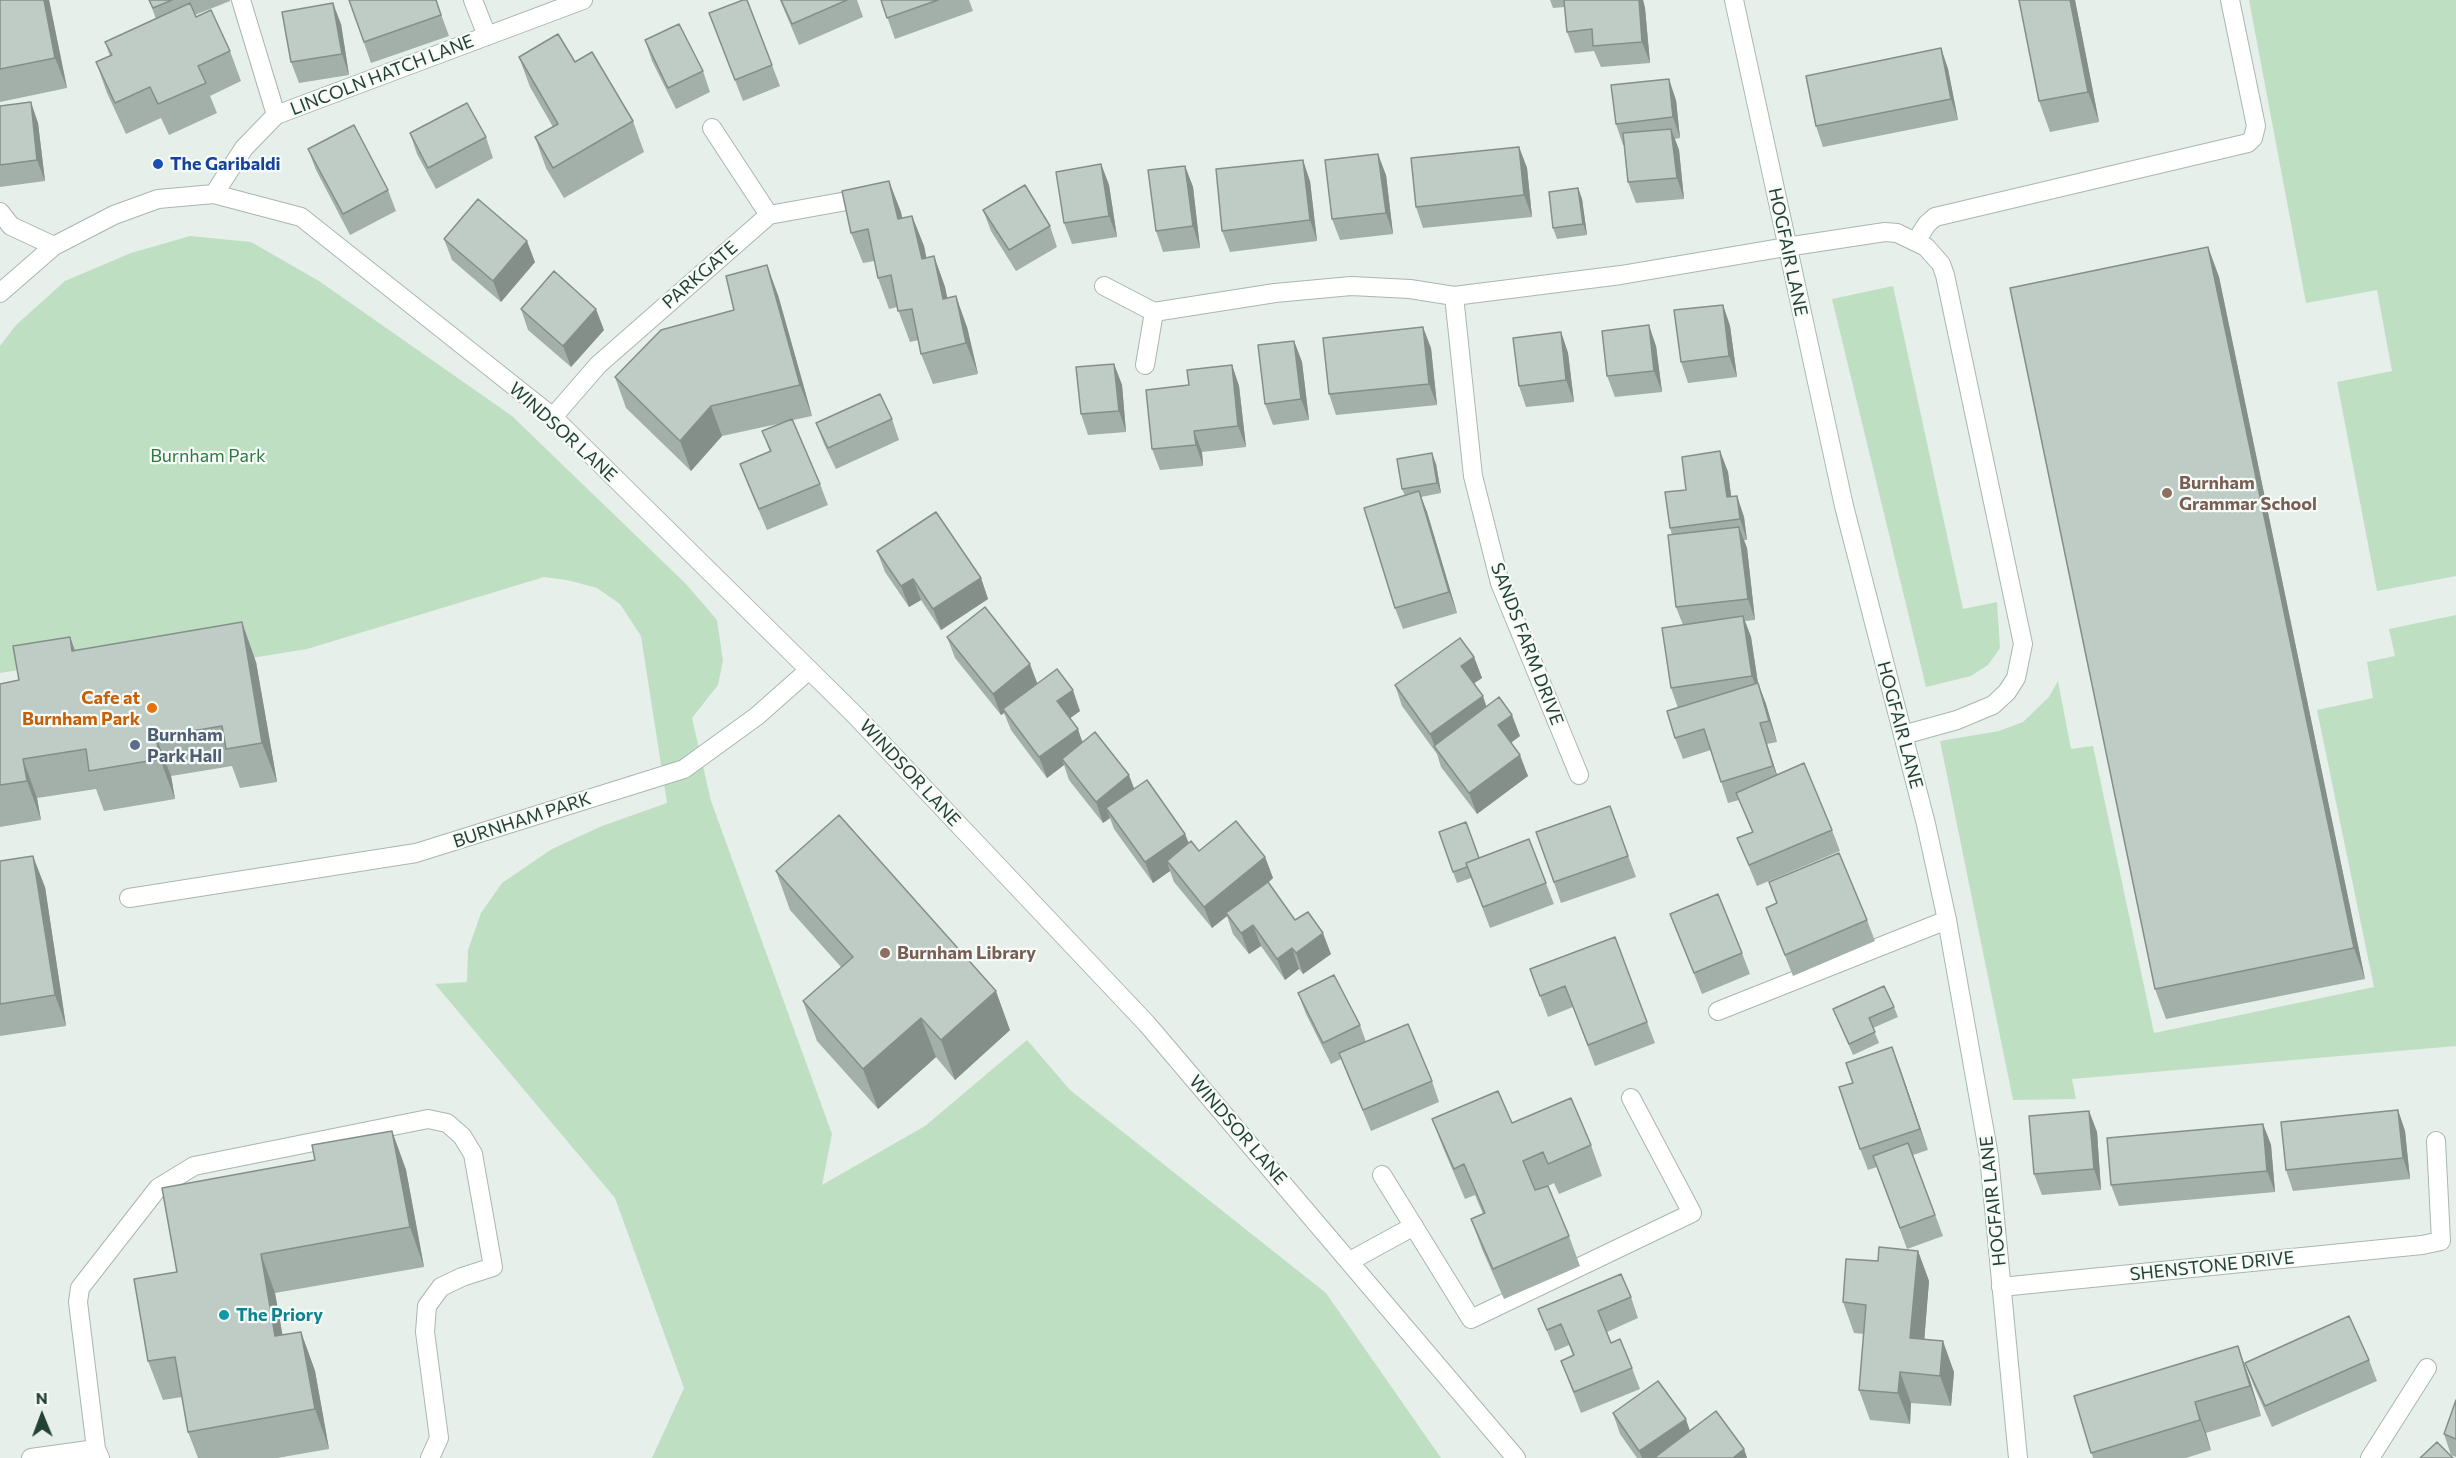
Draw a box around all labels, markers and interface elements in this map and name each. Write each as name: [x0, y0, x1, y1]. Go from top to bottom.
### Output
street label: LINCOLN HATCH LANE: [287, 30, 477, 120]
place label: The Garibaldi: [170, 153, 281, 175]
marker: The Garibaldi: [151, 157, 165, 171]
street label: HOGFAIR LANE: [1764, 186, 1812, 318]
street label: PARKGATE: [658, 236, 742, 314]
street label: WINDSOR LANE: [505, 378, 621, 486]
park label: Burnham Park: [150, 445, 266, 467]
place label: Burnham Grammar School: [2179, 472, 2317, 514]
marker: Burnham Grammar School: [2160, 486, 2174, 500]
street label: SANDS FARM DRIVE: [1486, 560, 1568, 728]
street label: HOGFAIR LANE: [1873, 659, 1927, 791]
place label: Cafe at Burnham Park: [22, 687, 140, 730]
marker: Cafe at Burnham Park: [145, 701, 159, 715]
street label: WINDSOR LANE: [855, 715, 965, 831]
place label: Burnham Park Hall: [147, 724, 223, 766]
marker: Burnham Park Hall: [128, 738, 142, 752]
street label: BURNHAM PARK: [450, 787, 594, 853]
place label: Burnham Library: [897, 942, 1036, 964]
marker: Burnham Library: [878, 946, 892, 960]
street label: WINDSOR LANE: [1185, 1071, 1291, 1189]
street label: HOGFAIR LANE: [1975, 1135, 2011, 1267]
street label: SHENSTONE DRIVE: [2129, 1247, 2295, 1285]
place label: The Priory: [236, 1304, 323, 1326]
marker: The Priory: [217, 1308, 231, 1322]
north arrow: [12, 1386, 72, 1446]
text: N: [36, 1388, 48, 1407]

